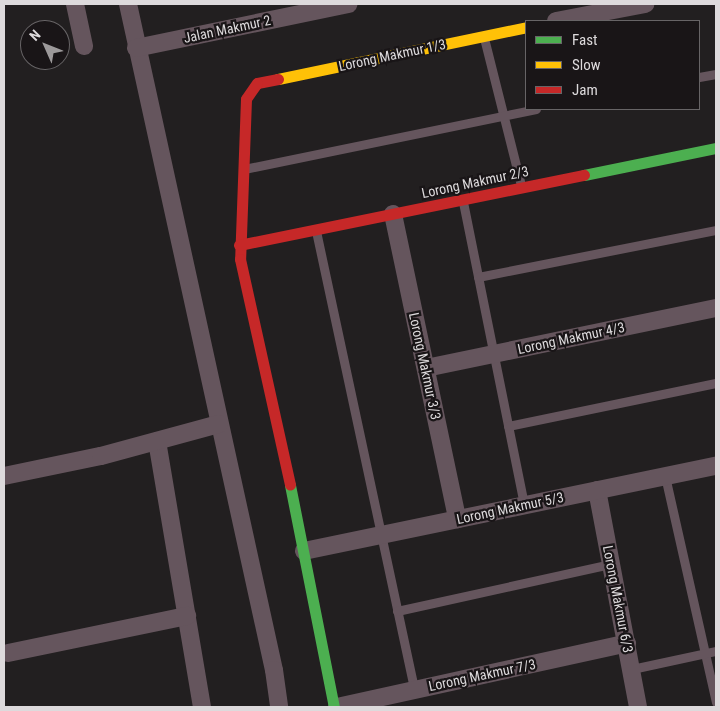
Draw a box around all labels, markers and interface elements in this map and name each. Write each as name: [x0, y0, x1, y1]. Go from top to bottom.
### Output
street label: Jalan Makmur 2: [182, 12, 272, 46]
north arrow: [20, 20, 70, 70]
legend: [525, 20, 700, 110]
text: N: [26, 27, 44, 44]
text: Fast: [572, 31, 597, 49]
street label: Lorong Makmur 1/3: [337, 35, 447, 75]
text: Slow: [572, 56, 601, 74]
text: Jam: [572, 81, 598, 99]
street label: Lorong Makmur 2/3: [420, 162, 530, 202]
street label: Lorong Makmur 3/3: [405, 311, 445, 421]
street label: Lorong Makmur 4/3: [516, 318, 626, 358]
street label: Lorong Makmur 5/3: [455, 488, 565, 528]
street label: Lorong Makmur 6/3: [599, 544, 637, 654]
street label: Lorong Makmur 7/3: [427, 655, 537, 695]

